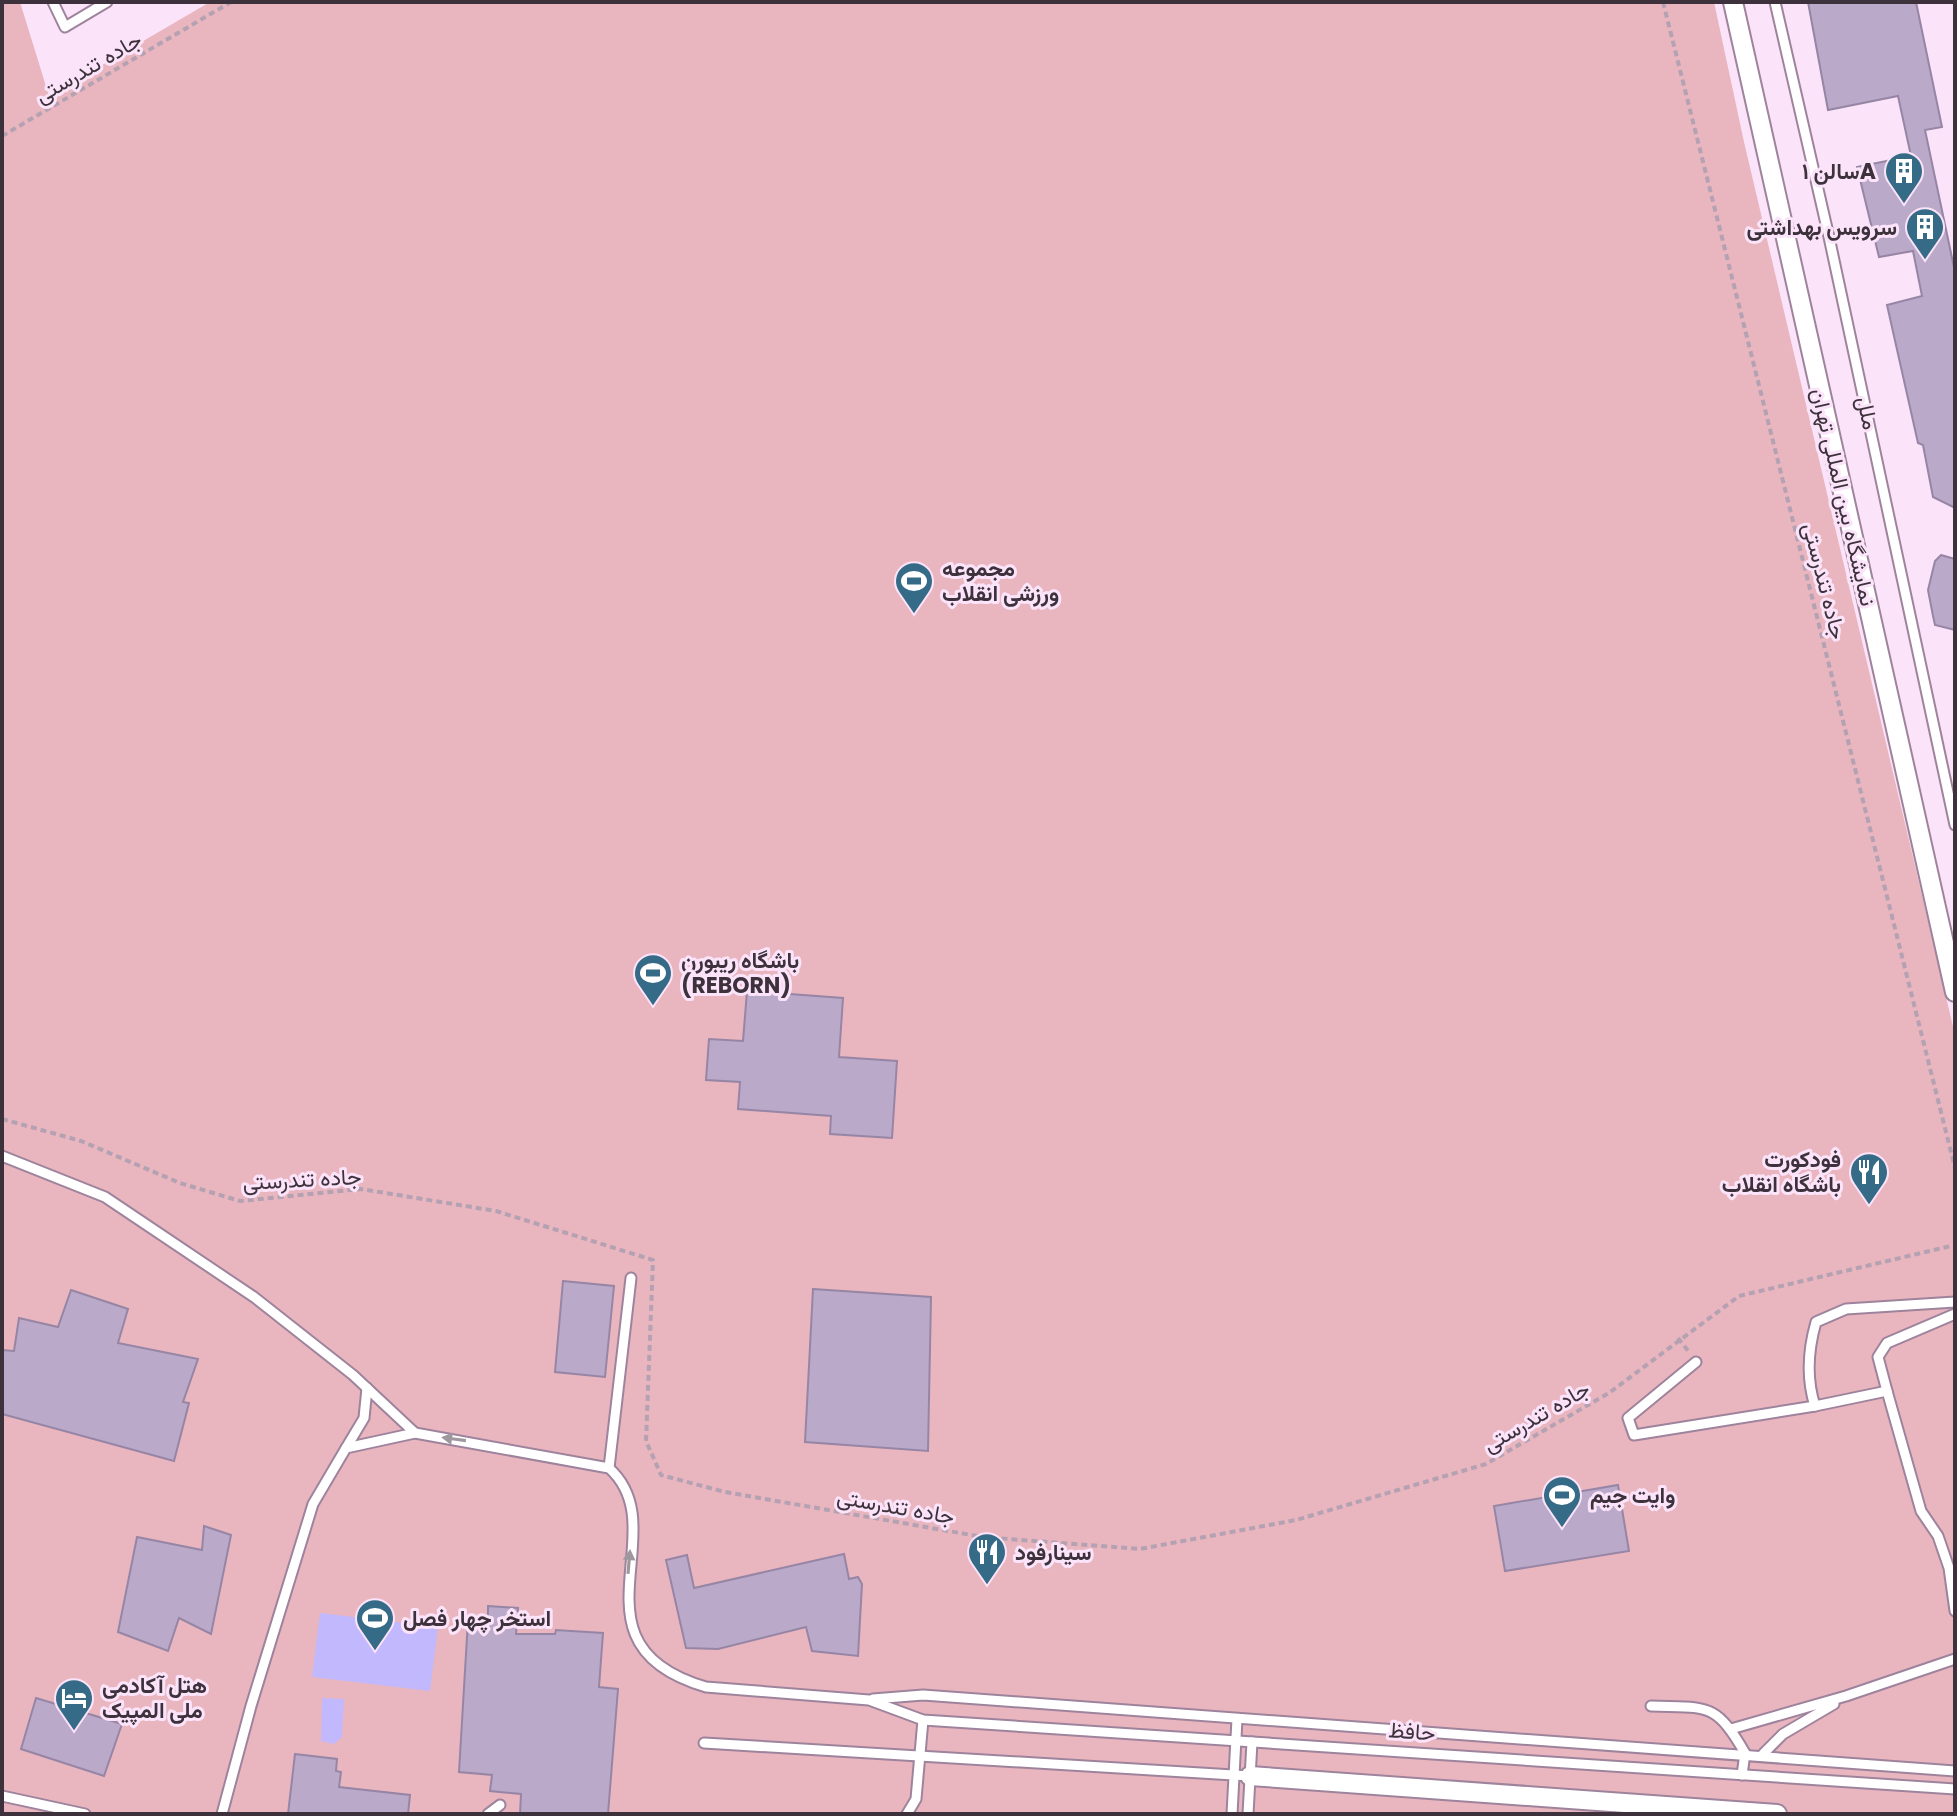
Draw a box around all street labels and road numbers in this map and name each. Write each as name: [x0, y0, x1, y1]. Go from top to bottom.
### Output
street label: جاده تندرستی: [29, 24, 147, 111]
street label: نمایشگاه بین المللی تهران: [1803, 385, 1884, 609]
street label: ملل: [1849, 394, 1886, 433]
street label: جاده تندرستی: [1795, 520, 1854, 643]
street label: جاده تندرستی: [242, 1161, 362, 1198]
street label: جاده تندرستی: [1477, 1373, 1595, 1460]
street label: جاده تندرستی: [835, 1481, 957, 1532]
street label: حافظ: [1387, 1714, 1437, 1749]

